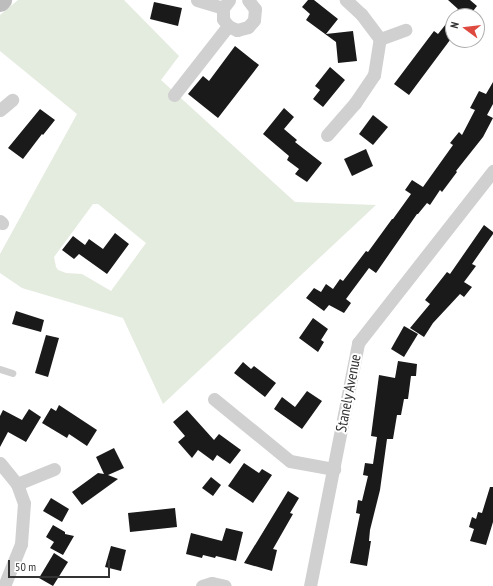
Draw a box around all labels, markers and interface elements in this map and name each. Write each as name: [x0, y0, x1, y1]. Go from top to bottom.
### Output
north arrow: [445, 8, 485, 48]
text: N: [447, 20, 462, 30]
street label: Stanely Avenue: [332, 352, 364, 434]
scale bar: [10, 552, 112, 578]
text: 50 m: [15, 559, 36, 574]

